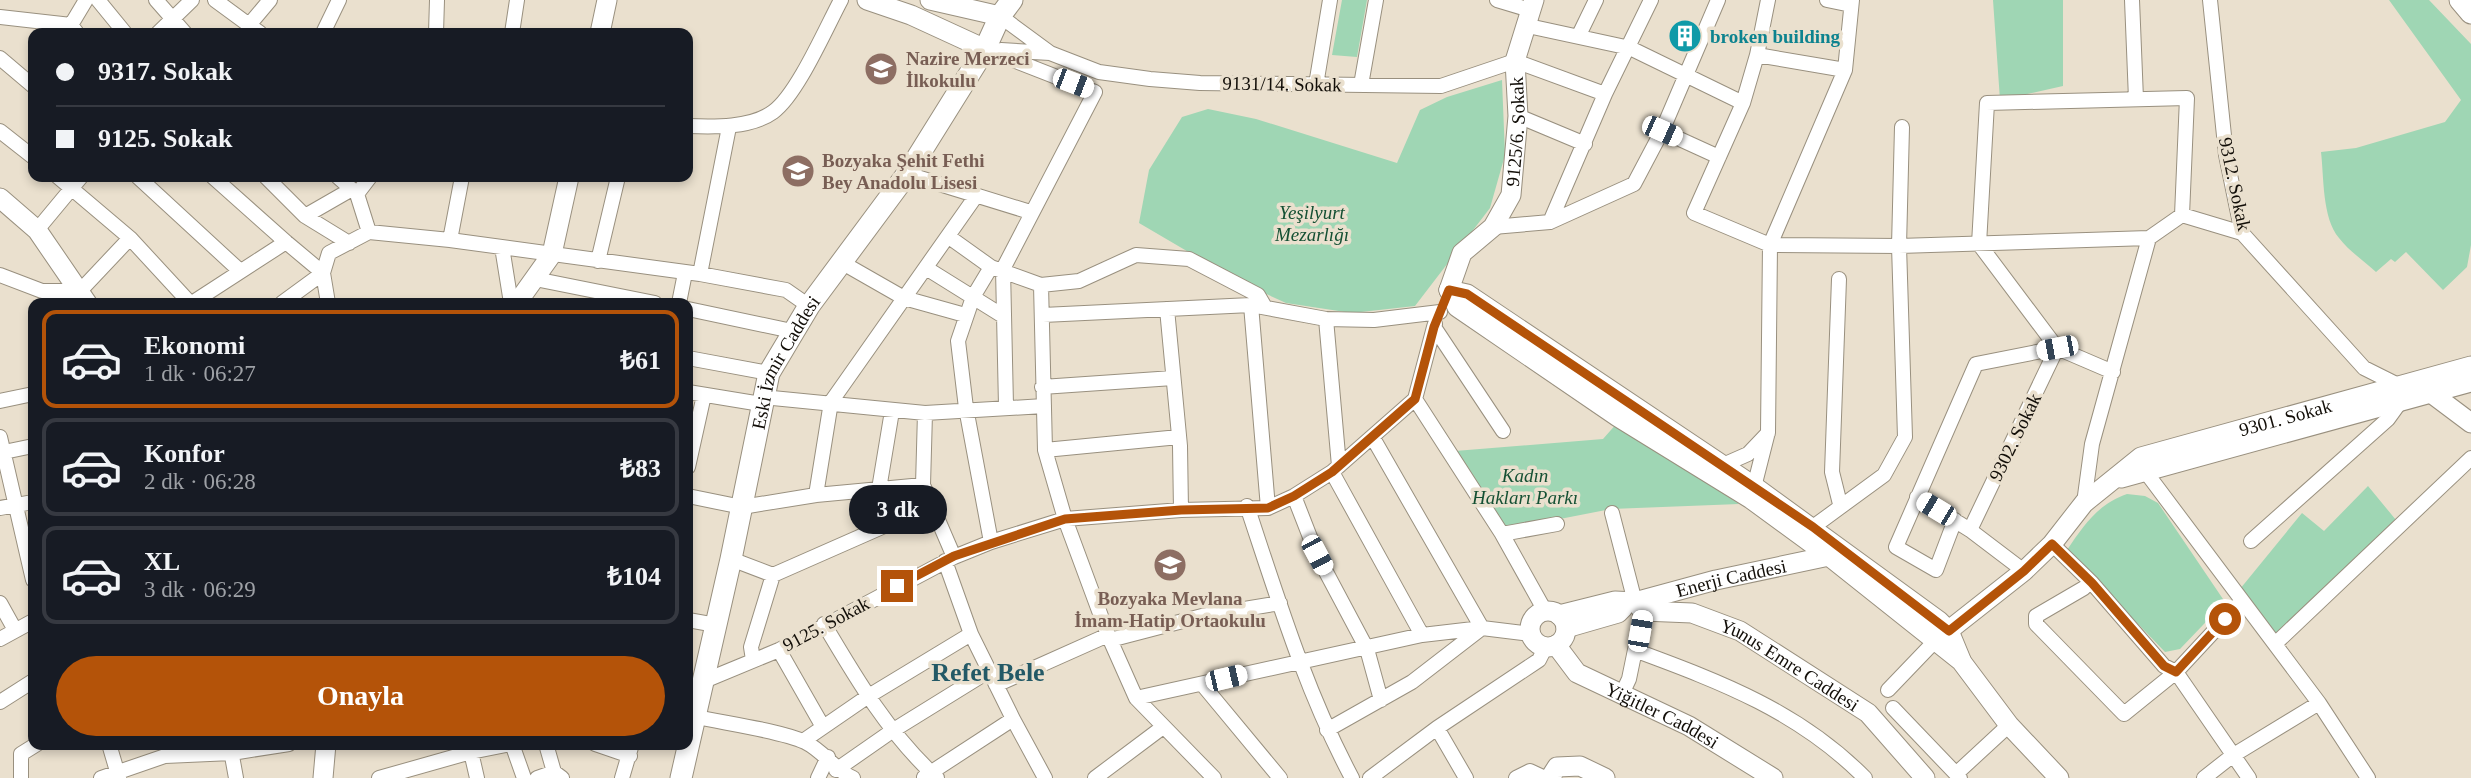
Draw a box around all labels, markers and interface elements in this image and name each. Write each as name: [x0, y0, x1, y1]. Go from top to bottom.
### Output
building icon: broken building: [1666, 17, 1704, 55]
place label: broken building: [1710, 26, 1841, 47]
place label: Nazire Merzeci İlkokulu: [906, 48, 1030, 91]
school or university icon: Nazire Merzeci İlkokulu: [862, 50, 900, 88]
text: 9317. Sokak: [98, 57, 232, 86]
car: [1050, 66, 1097, 100]
street label: 9131/14. Sokak: [1222, 72, 1342, 96]
street label: 9125/6. Sokak: [1501, 76, 1529, 187]
car: [1639, 113, 1686, 149]
text: 9125. Sokak: [98, 124, 232, 153]
street label: 9312. Sokak: [2215, 135, 2255, 233]
place label: Bozyaka Şehit Fethi Bey Anadolu Lisesi: [822, 150, 985, 193]
school or university icon: Bozyaka Şehit Fethi Bey Anadolu Lisesi: [779, 152, 817, 190]
park label: Yeşilyurt Mezarlığı: [1274, 202, 1349, 245]
street label: Eski İzmir Caddesi: [747, 291, 824, 431]
icon: car: [60, 328, 123, 391]
text: Ekonomi: [144, 331, 245, 360]
car: [2035, 334, 2080, 362]
text: ₺61: [620, 346, 661, 375]
text: 1 dk · 06:27: [144, 361, 256, 386]
street label: 9302. Sokak: [1985, 389, 2045, 484]
street label: 9301. Sokak: [2237, 394, 2334, 440]
icon: car: [60, 436, 123, 499]
text: Konfor: [144, 439, 225, 468]
text: ₺83: [620, 454, 661, 483]
park label: Kadın Hakları Parkı: [1471, 465, 1578, 508]
text: 2 dk · 06:28: [144, 469, 256, 494]
callout: 3 dk: [848, 484, 946, 534]
car: [1913, 489, 1960, 529]
text: 3 dk: [877, 497, 919, 522]
car: [1298, 532, 1337, 578]
icon: car: [60, 544, 123, 607]
school or university icon: Bozyaka Mevlana İmam-Hatip Ortaokulu: [1151, 546, 1189, 584]
text: XL: [144, 547, 180, 576]
street label: Enerji Caddesi: [1674, 555, 1788, 601]
text: ₺104: [607, 562, 661, 591]
route end: [881, 570, 913, 602]
text: 3 dk · 06:29: [144, 577, 256, 602]
place label: Bozyaka Mevlana İmam-Hatip Ortaokulu: [1074, 588, 1266, 631]
street label: 9125. Sokak: [779, 592, 873, 656]
route start: [2209, 603, 2241, 635]
car: [1627, 608, 1654, 654]
street label: Yunus Emre Caddesi: [1718, 614, 1863, 715]
button: Onayla: [56, 656, 665, 736]
district label: Refet Bele: [931, 658, 1045, 687]
car: [1204, 663, 1249, 693]
street label: Yiğitler Caddesi: [1602, 678, 1723, 752]

